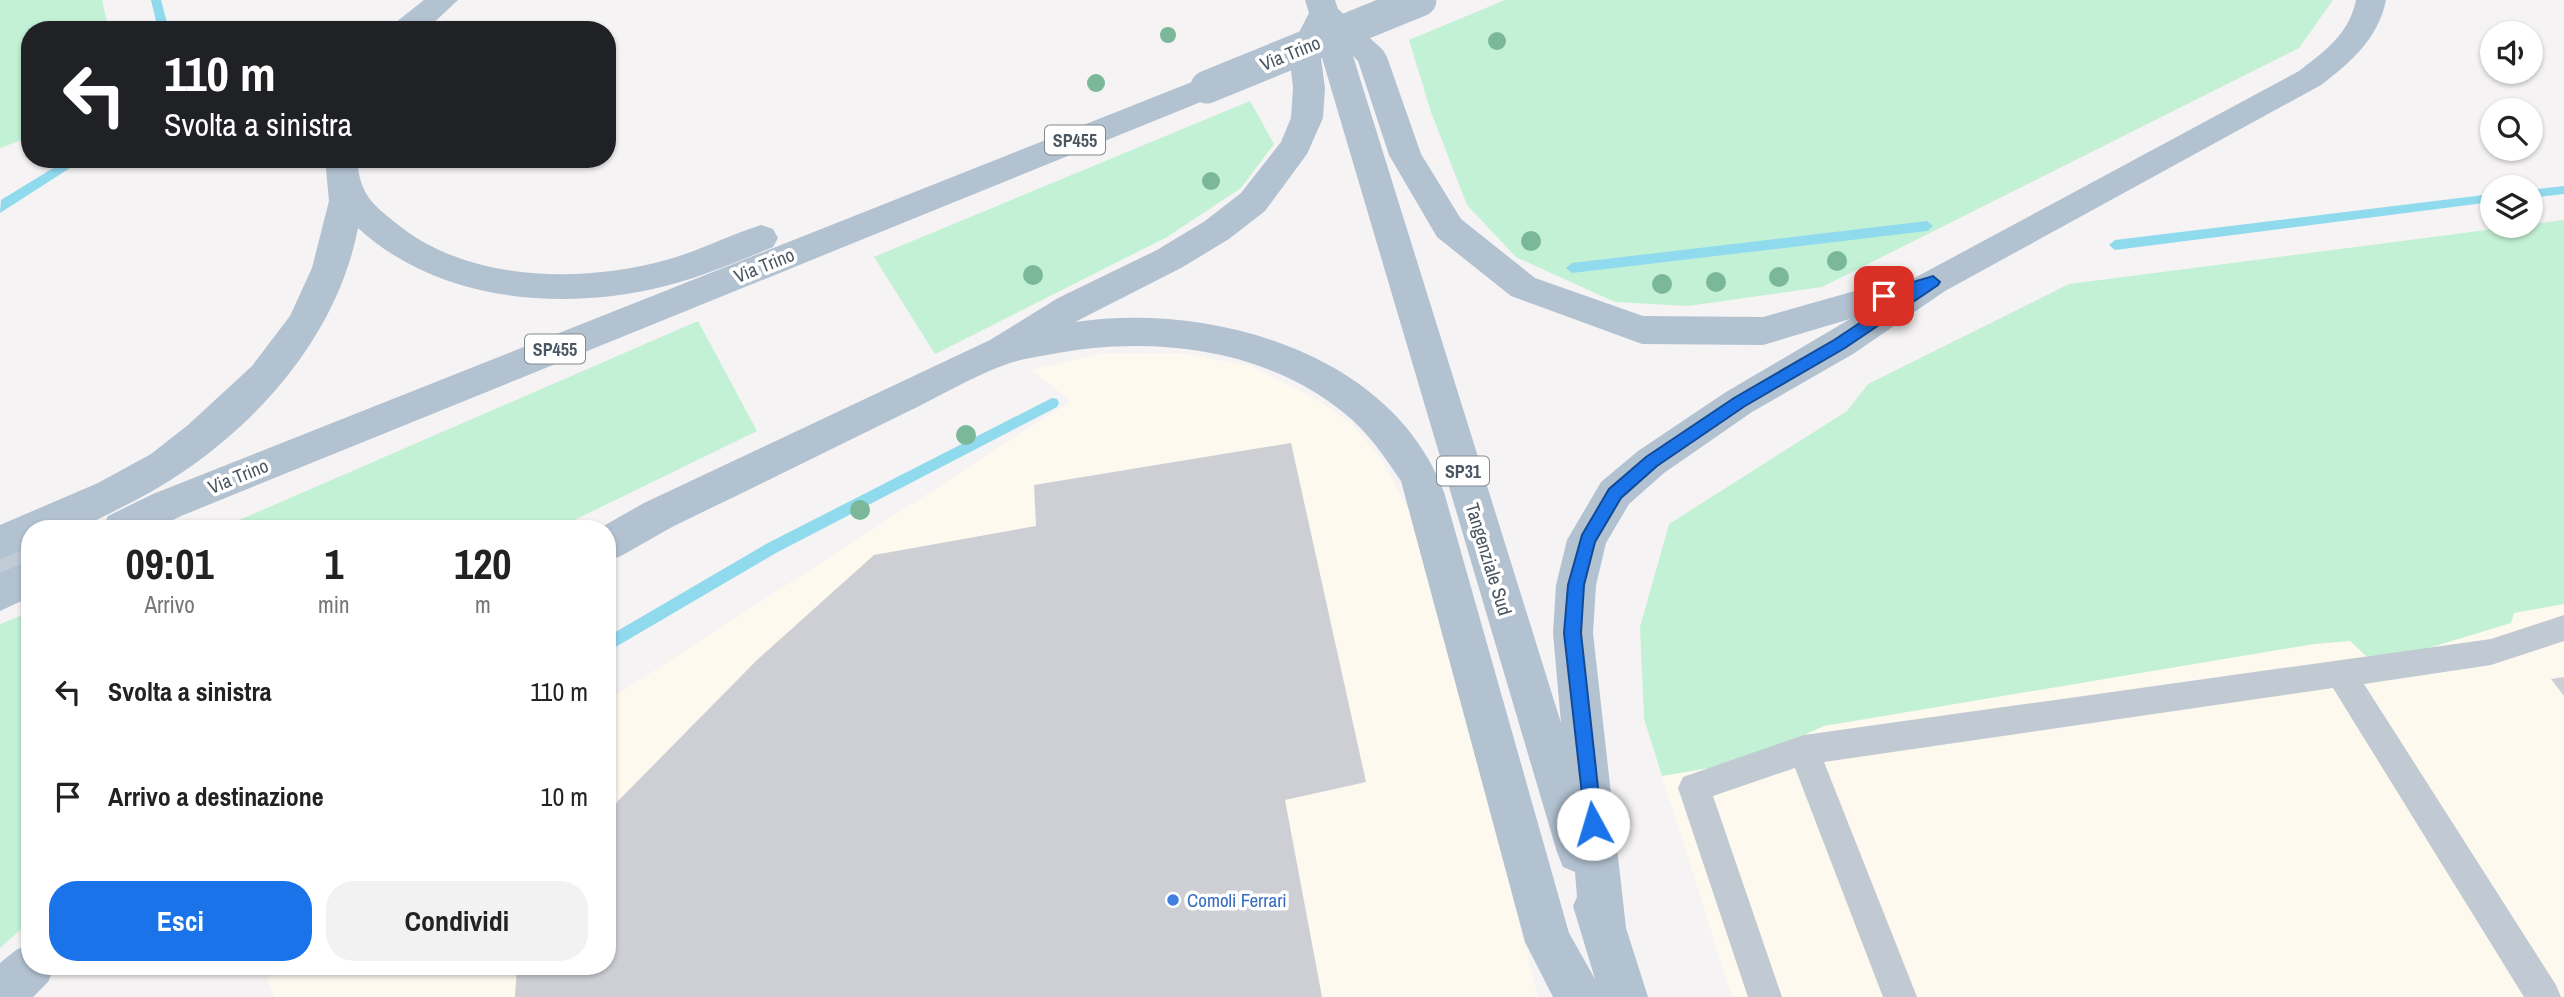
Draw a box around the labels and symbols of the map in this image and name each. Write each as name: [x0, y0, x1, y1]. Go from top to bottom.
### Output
street label: Via Trino: [1256, 29, 1324, 77]
road number: SP455: [1045, 125, 1105, 154]
street label: Via Trino: [730, 241, 798, 289]
pin: [1854, 266, 1914, 326]
road number: SP455: [525, 334, 585, 363]
street label: Via Trino: [204, 452, 272, 500]
road number: SP31: [1437, 457, 1489, 486]
street label: Tangenziale Sud: [1460, 500, 1518, 618]
position arrow: [1556, 787, 1630, 861]
place label: Comoli Ferrari: [1187, 887, 1287, 913]
marker: Comoli Ferrari: [1165, 892, 1181, 908]

